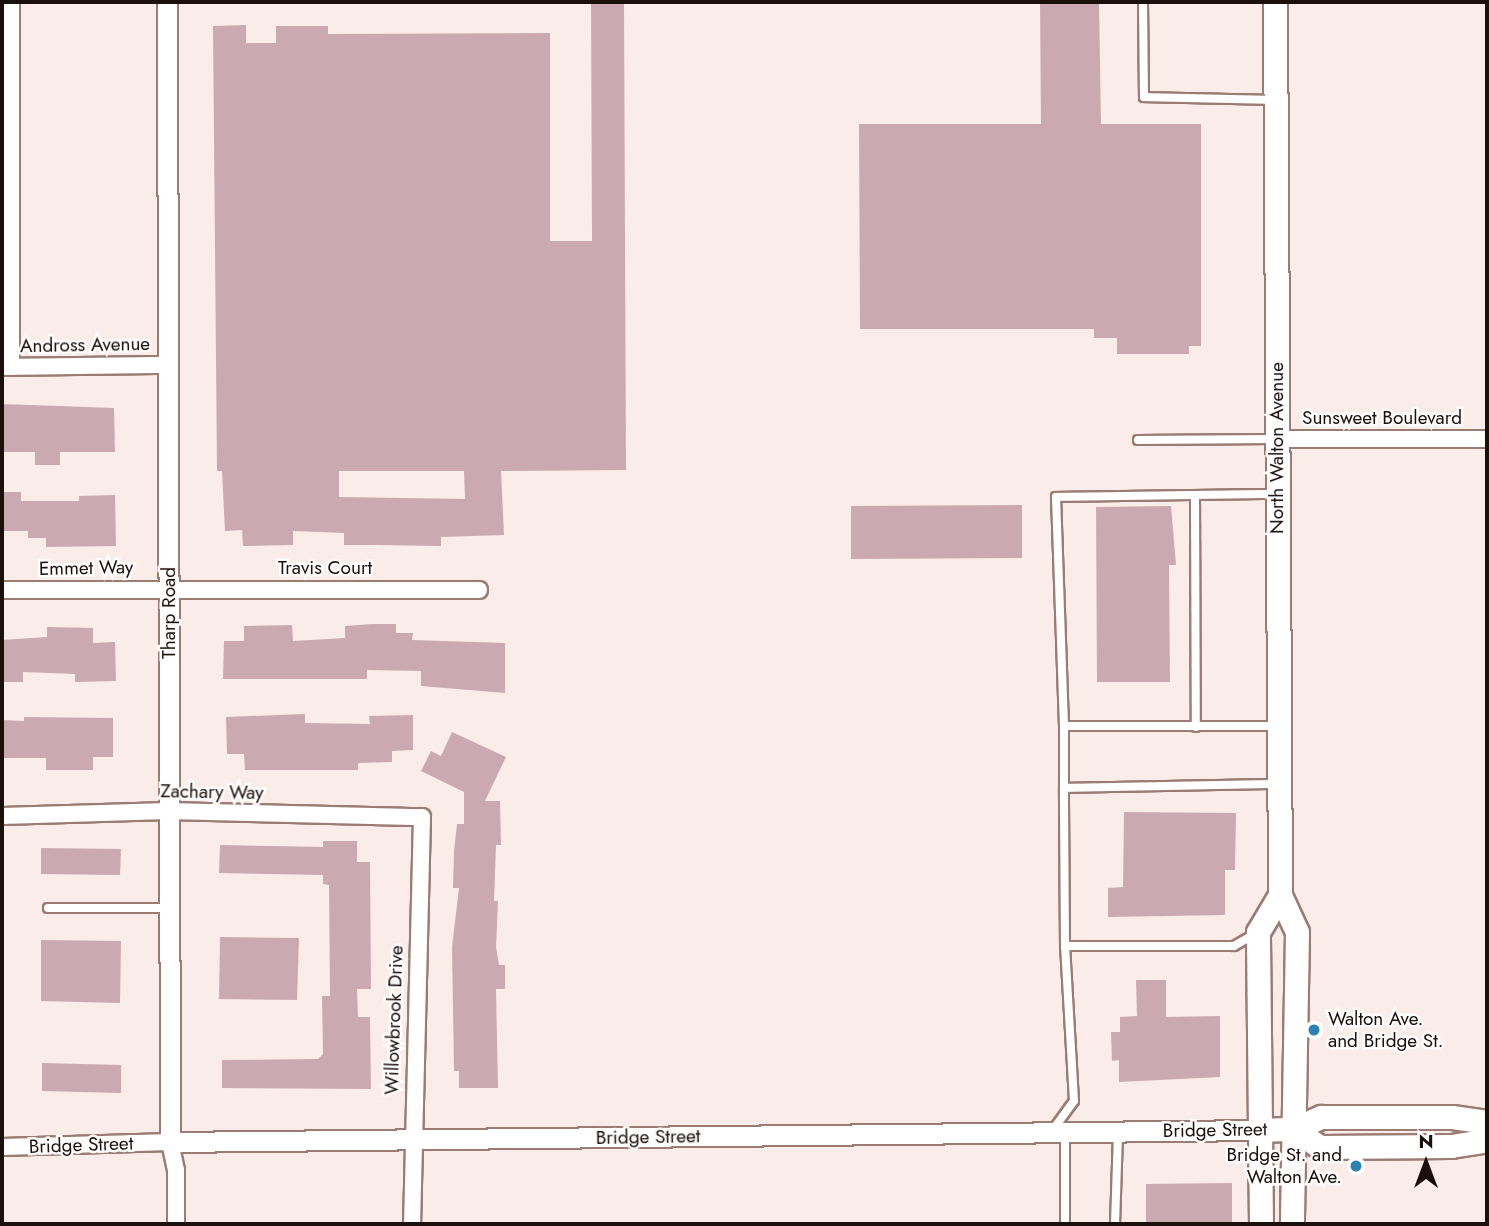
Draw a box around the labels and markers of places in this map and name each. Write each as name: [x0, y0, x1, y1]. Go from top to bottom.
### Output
place label: Walton Ave. and Bridge St.: [1328, 1008, 1444, 1052]
marker: Walton Ave. and Bridge St.: [1306, 1022, 1322, 1038]
place label: Bridge St. and Walton Ave.: [1226, 1144, 1342, 1188]
marker: Bridge St. and Walton Ave.: [1348, 1158, 1364, 1174]

